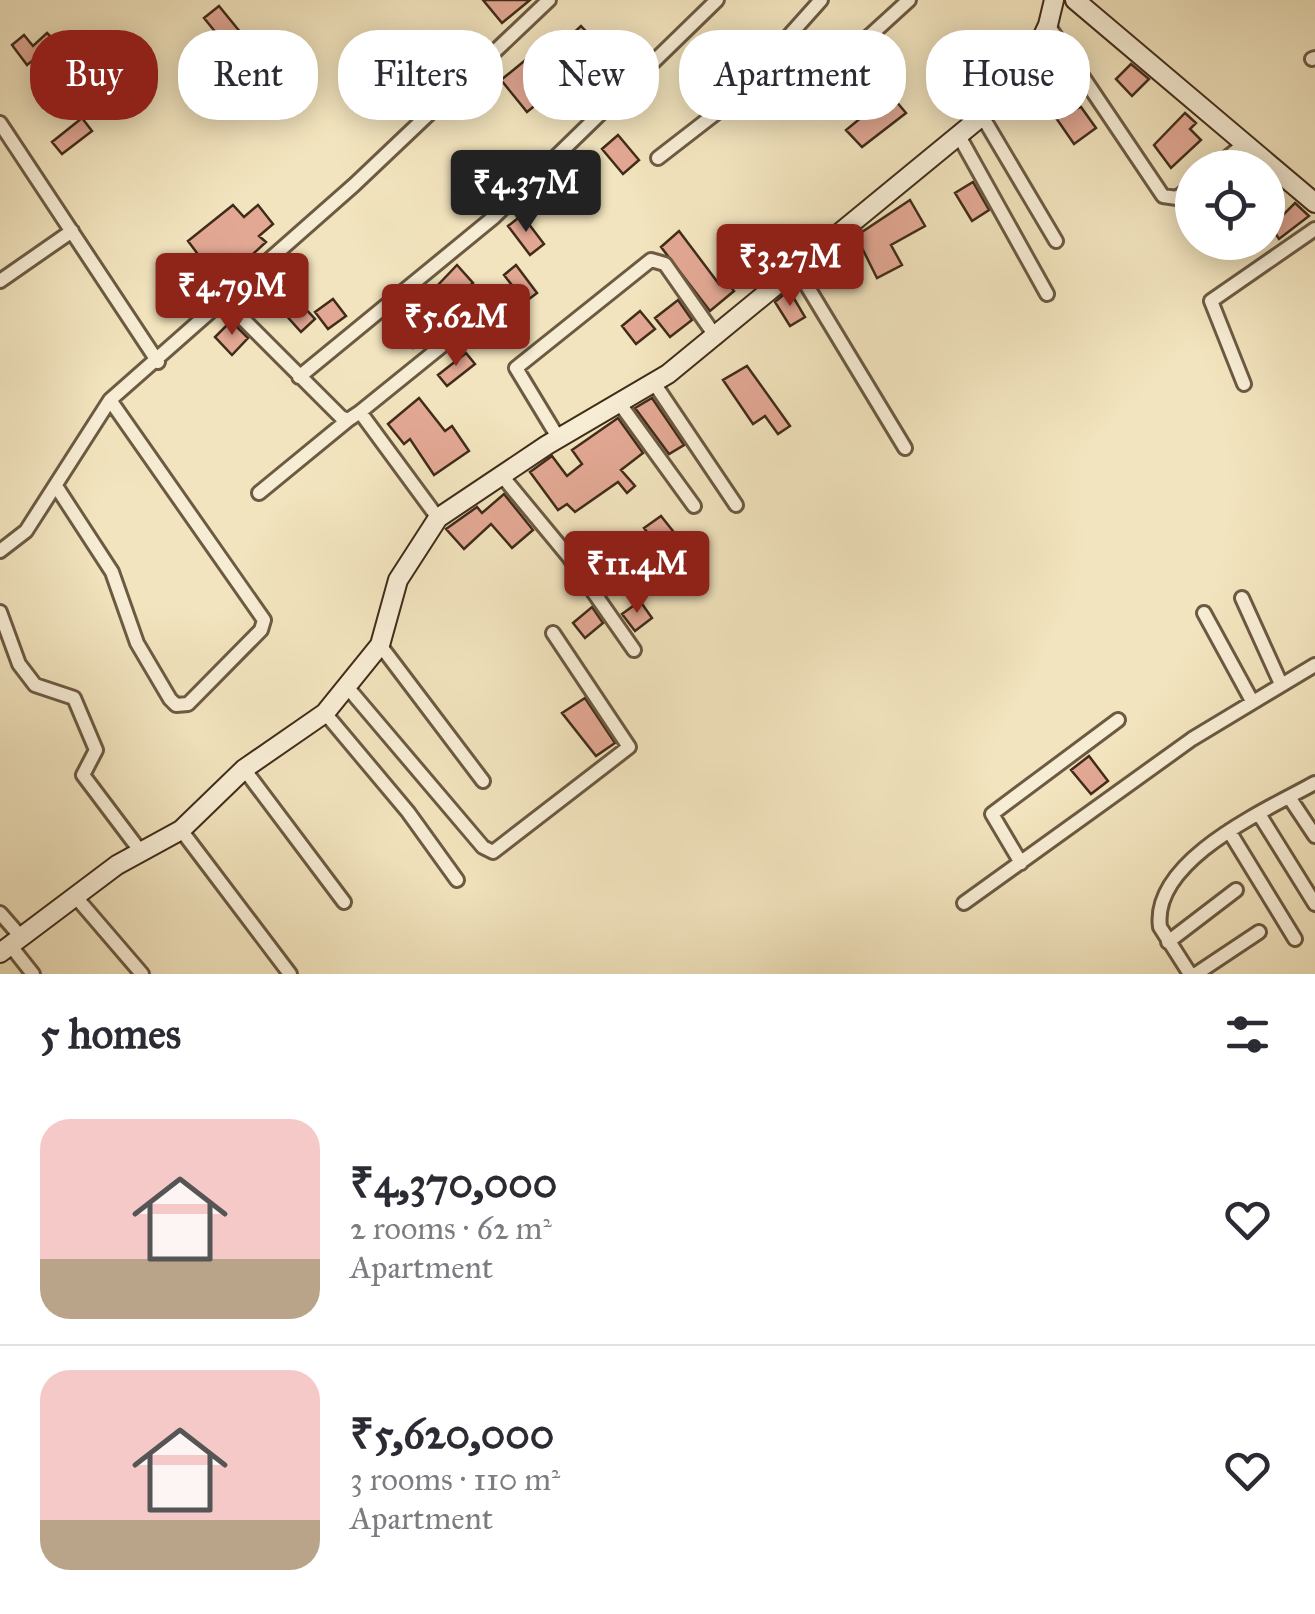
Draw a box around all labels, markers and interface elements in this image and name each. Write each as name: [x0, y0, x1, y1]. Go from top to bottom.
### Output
chip: Buy: [30, 30, 158, 120]
chip: Rent: [178, 30, 318, 120]
chip: Filters: [338, 30, 503, 120]
chip: New: [523, 30, 659, 120]
chip: Apartment: [679, 30, 906, 120]
chip: House: [926, 30, 1090, 120]
pin: ₹4.37M: [445, 150, 607, 235]
map controls: [1175, 150, 1285, 260]
button: locate: [1175, 150, 1285, 260]
text: ₹4.37M: [473, 163, 579, 202]
pin: ₹3.27M: [709, 224, 871, 309]
text: ₹3.27M: [739, 237, 841, 276]
pin: ₹4.79M: [151, 253, 313, 338]
text: ₹4.79M: [178, 266, 286, 305]
pin: ₹5.62M: [375, 284, 537, 369]
text: ₹5.62M: [404, 297, 508, 336]
pin: ₹11.4M: [556, 531, 718, 616]
text: ₹11.4M: [586, 544, 688, 583]
icon: filters: [1220, 1007, 1275, 1062]
text: 5 homes: [40, 1008, 181, 1060]
text: ₹4,370,000: [350, 1157, 557, 1209]
icon: home: [120, 1159, 240, 1279]
icon: heart: [1220, 1192, 1275, 1247]
text: 2 rooms · 62 m²: [350, 1209, 552, 1248]
text: Apartment: [350, 1248, 493, 1287]
text: ₹5,620,000: [350, 1408, 554, 1460]
icon: home: [120, 1410, 240, 1530]
icon: heart: [1220, 1443, 1275, 1498]
text: 3 rooms · 110 m²: [350, 1460, 560, 1499]
text: Apartment: [350, 1499, 493, 1538]

